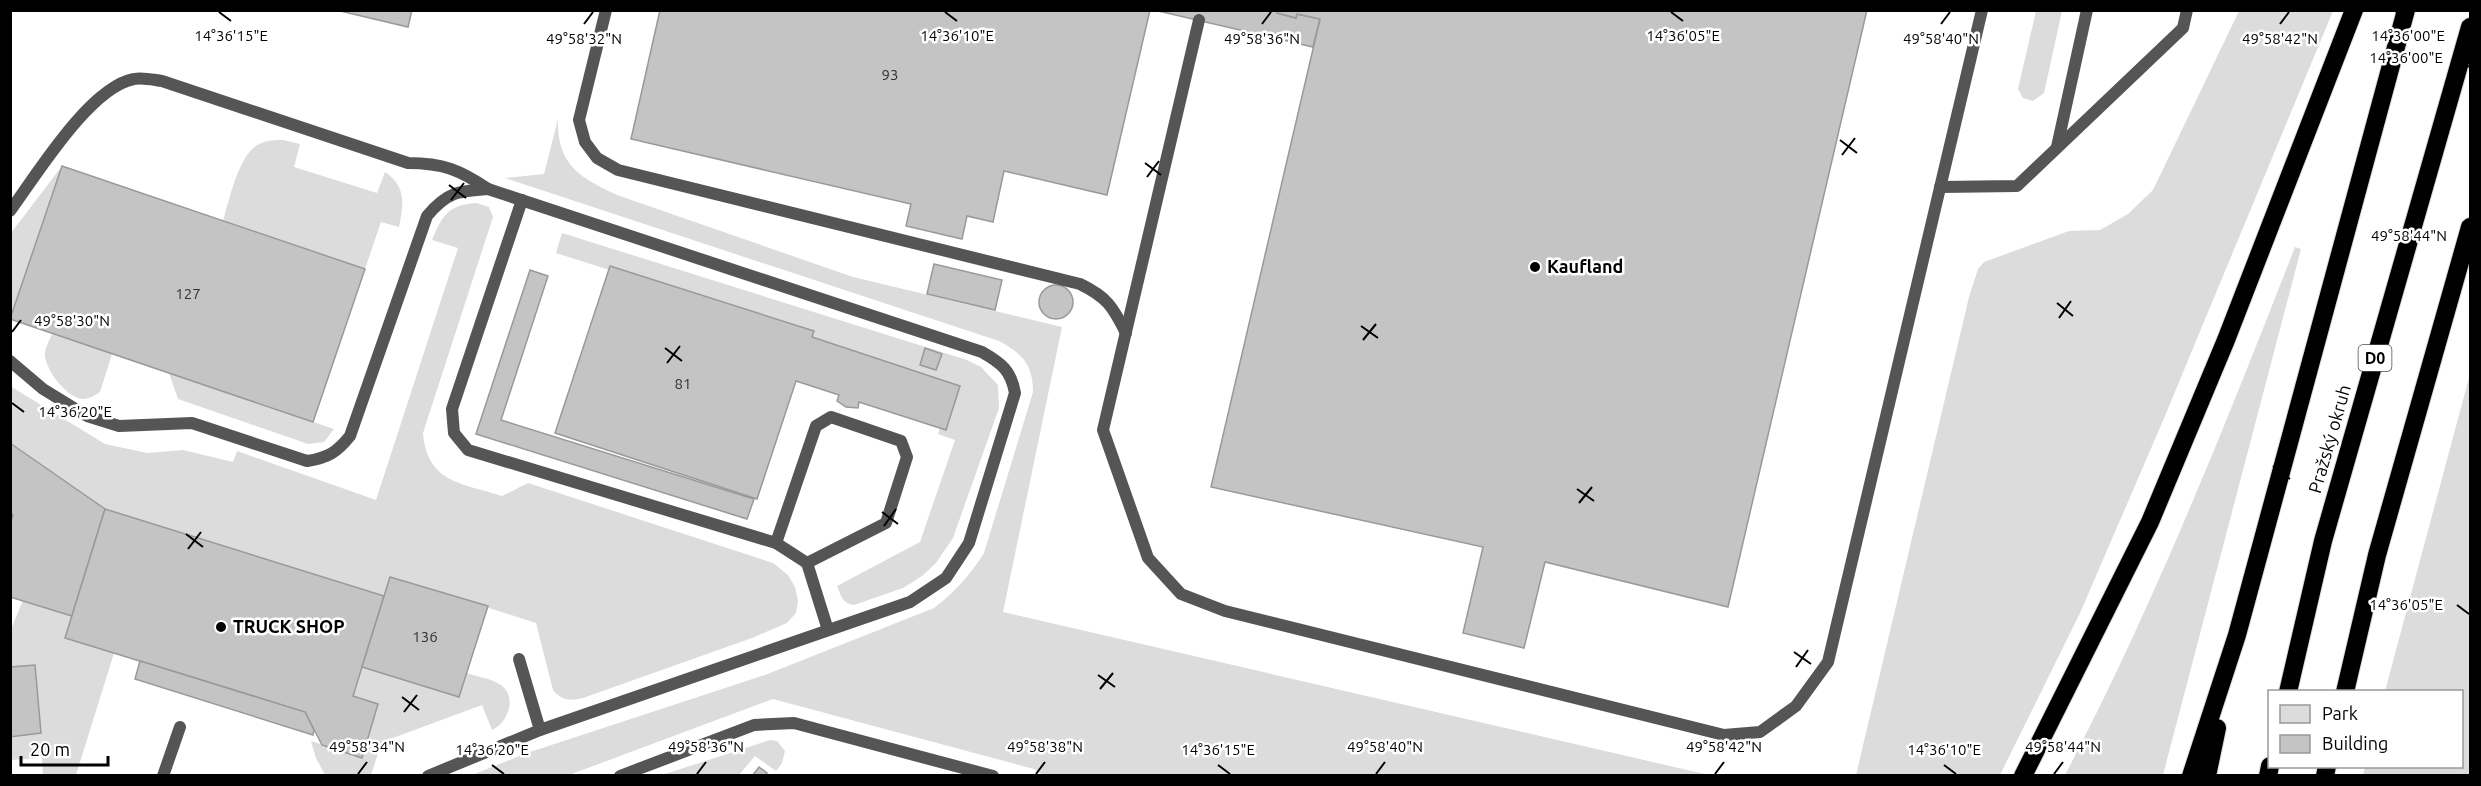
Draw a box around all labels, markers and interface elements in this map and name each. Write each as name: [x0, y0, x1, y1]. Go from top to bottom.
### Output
text: 14°36'15"E: [194, 27, 268, 44]
text: 14°36'10"E: [920, 27, 994, 44]
text: 14°36'05"E: [1646, 27, 1720, 44]
text: 14°36'00"E: [2371, 27, 2445, 44]
text: 49°58'32"N: [546, 30, 622, 47]
text: 49°58'36"N: [1224, 30, 1300, 47]
text: 49°58'40"N: [1903, 30, 1979, 47]
text: 49°58'42"N: [2242, 30, 2318, 47]
text: 14°36'00"E: [2369, 49, 2443, 66]
house number: 93: [882, 66, 898, 83]
text: 49°58'44"N: [2371, 227, 2447, 244]
place label: Kaufland: [1547, 256, 1623, 276]
marker: Kaufland: [1528, 260, 1542, 274]
house number: 127: [175, 285, 201, 302]
text: 49°58'30"N: [34, 312, 110, 329]
road number: D0: [2358, 345, 2392, 371]
house number: 81: [675, 375, 691, 392]
street label: Pražský okruh: [2304, 382, 2354, 495]
text: 14°36'20"E: [38, 403, 112, 420]
text: 14°36'05"E: [2369, 596, 2443, 613]
place label: TRUCK SHOP: [233, 616, 345, 636]
marker: TRUCK SHOP: [214, 620, 228, 634]
house number: 136: [412, 628, 438, 645]
legend: [2268, 690, 2463, 768]
text: Park: [2322, 703, 2358, 723]
scale bar: [21, 729, 108, 767]
text: Building: [2322, 733, 2388, 753]
text: 49°58'34"N: [329, 738, 405, 755]
text: 49°58'36"N: [668, 738, 744, 755]
text: 49°58'38"N: [1007, 738, 1083, 755]
text: 49°58'40"N: [1347, 738, 1423, 755]
text: 49°58'42"N: [1686, 738, 1762, 755]
text: 49°58'44"N: [2025, 738, 2101, 755]
text: 20 m: [30, 739, 70, 759]
text: 14°36'20"E: [455, 741, 529, 758]
text: 14°36'15"E: [1181, 741, 1255, 758]
text: 14°36'10"E: [1907, 741, 1981, 758]

